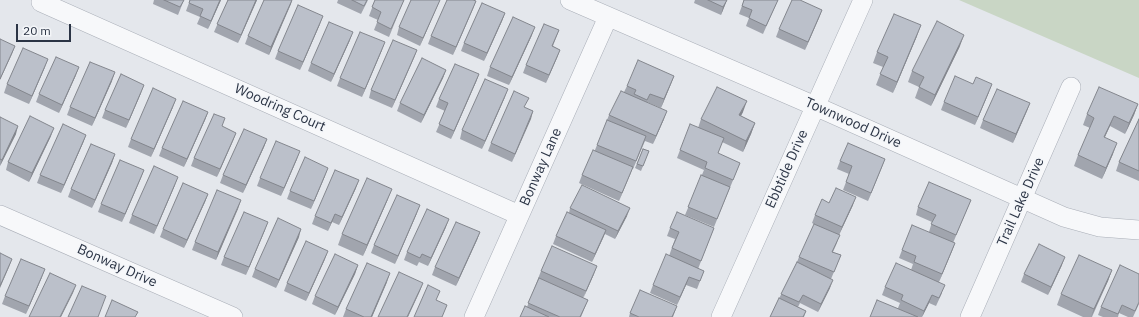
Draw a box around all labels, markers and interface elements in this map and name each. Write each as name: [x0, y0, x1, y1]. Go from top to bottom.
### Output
scale bar: [18, 16, 73, 42]
text: 20 m: [23, 23, 51, 38]
street label: Woodring Court: [232, 80, 328, 136]
street label: Townwood Drive: [802, 94, 904, 152]
street label: Bonway Lane: [516, 126, 566, 208]
street label: Ebbtide Drive: [762, 127, 812, 211]
street label: Trail Lake Drive: [994, 155, 1048, 249]
street label: Bonway Drive: [74, 241, 160, 291]

